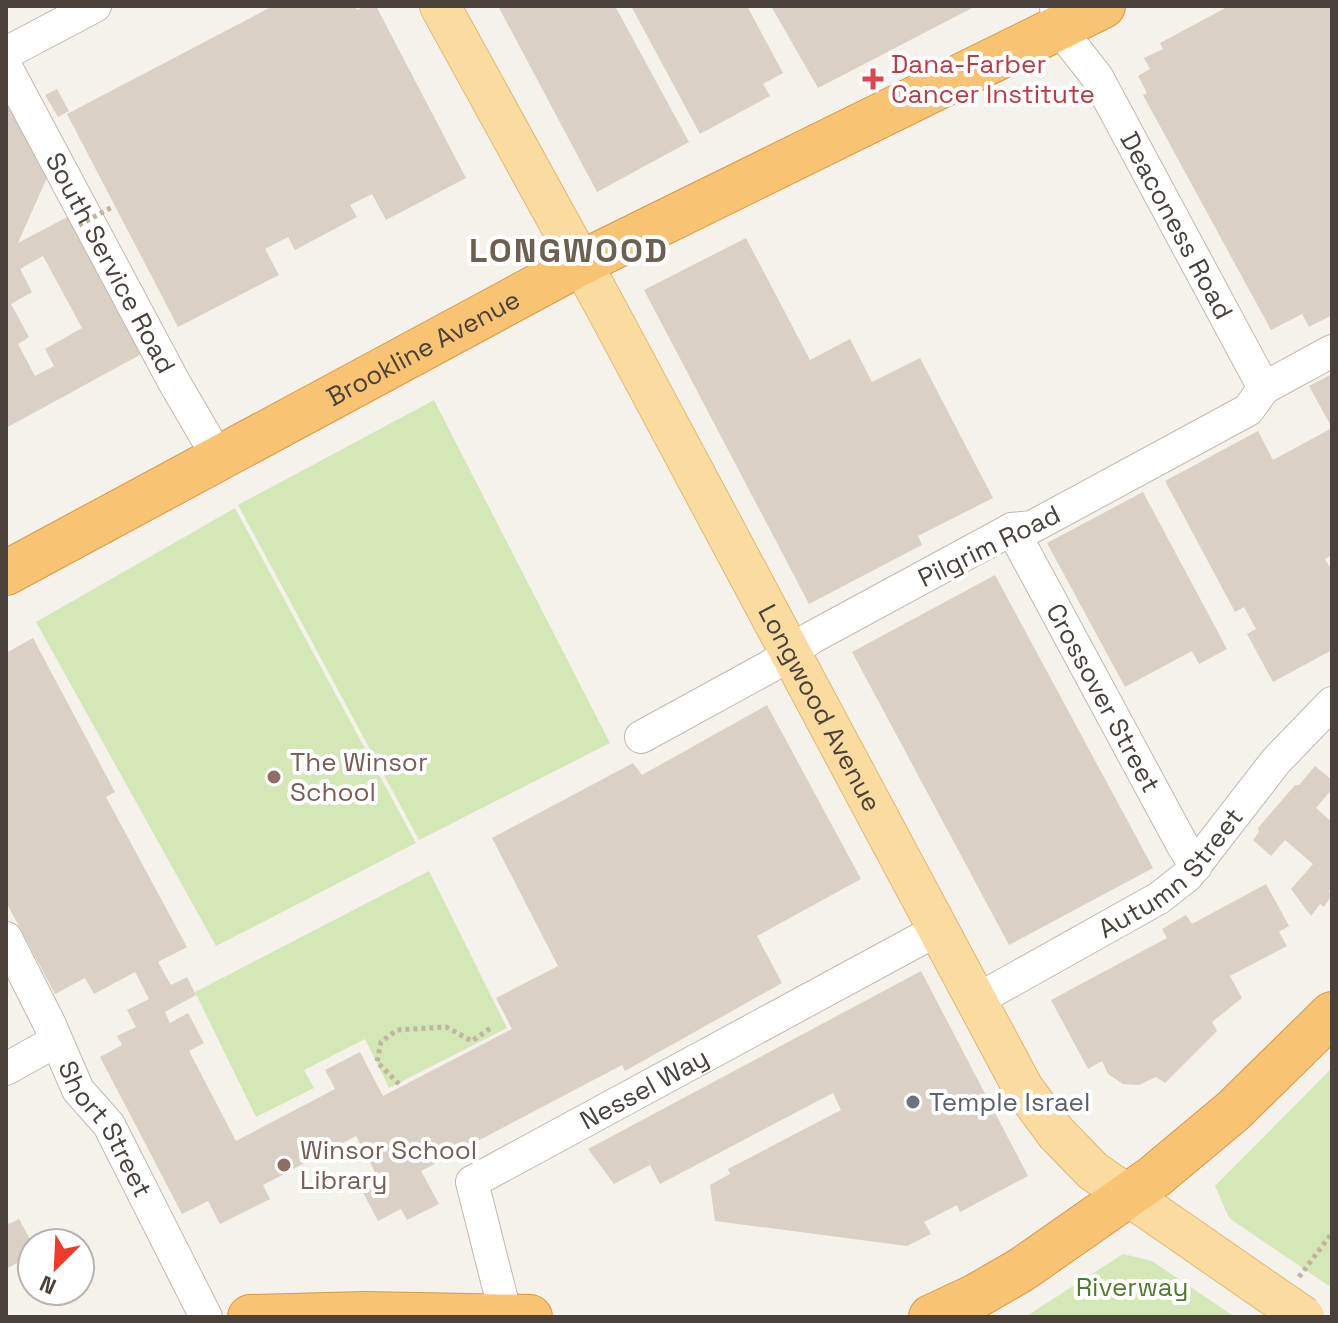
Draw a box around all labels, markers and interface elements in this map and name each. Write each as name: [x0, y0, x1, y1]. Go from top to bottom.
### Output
place label: Dana-Farber Cancer Institute: [891, 47, 1095, 111]
marker: Dana-Farber Cancer Institute: [862, 68, 884, 90]
street label: Deaconess Road: [1112, 126, 1241, 325]
street label: South Service Road: [38, 147, 183, 379]
district label: LONGWOOD: [469, 229, 669, 272]
street label: Brookline Avenue: [321, 282, 526, 414]
street label: Pilgrim Road: [912, 497, 1066, 595]
street label: Longwood Avenue: [750, 598, 889, 817]
street label: Crossover Street: [1038, 598, 1168, 798]
place label: The Winsor School: [290, 745, 428, 809]
marker: The Winsor School: [265, 768, 283, 786]
street label: Autumn Street: [1092, 801, 1251, 946]
street label: Nessel Way: [574, 1040, 714, 1137]
street label: Short Street: [50, 1055, 160, 1203]
place label: Temple Israel: [929, 1085, 1090, 1119]
marker: Temple Israel: [904, 1093, 922, 1111]
place label: Winsor School Library: [300, 1133, 477, 1197]
marker: Winsor School Library: [275, 1156, 293, 1174]
north arrow: [16, 1227, 96, 1307]
text: N: [35, 1269, 60, 1301]
park label: Riverway: [1076, 1270, 1188, 1304]

